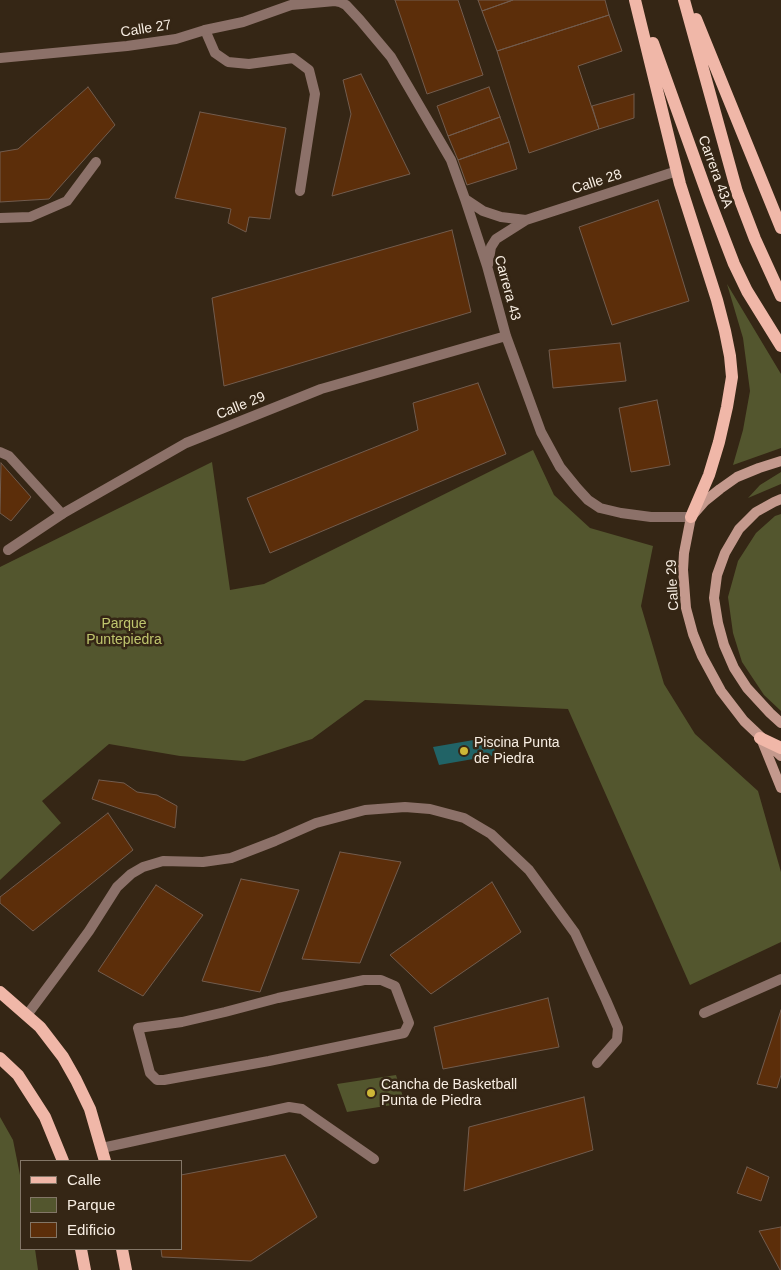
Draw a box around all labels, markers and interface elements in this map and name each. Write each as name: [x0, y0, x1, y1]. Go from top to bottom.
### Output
street label: Calle 27: [119, 17, 173, 41]
street label: Carrera 43A: [694, 133, 736, 211]
street label: Calle 28: [570, 166, 624, 198]
street label: Carrera 43: [490, 254, 524, 322]
street label: Calle 29: [214, 389, 268, 423]
street label: Calle 29: [663, 559, 683, 611]
park label: Parque Puntepiedra: [86, 616, 162, 648]
place label: Piscina Punta de Piedra: [474, 735, 560, 768]
marker: Piscina Punta de Piedra: [458, 745, 470, 757]
place label: Cancha de Basketball Punta de Piedra: [381, 1077, 517, 1110]
marker: Cancha de Basketball Punta de Piedra: [365, 1087, 377, 1099]
legend: [20, 1160, 182, 1250]
text: Calle: [67, 1171, 101, 1188]
text: Parque: [67, 1196, 115, 1213]
text: Edificio: [67, 1221, 115, 1238]

